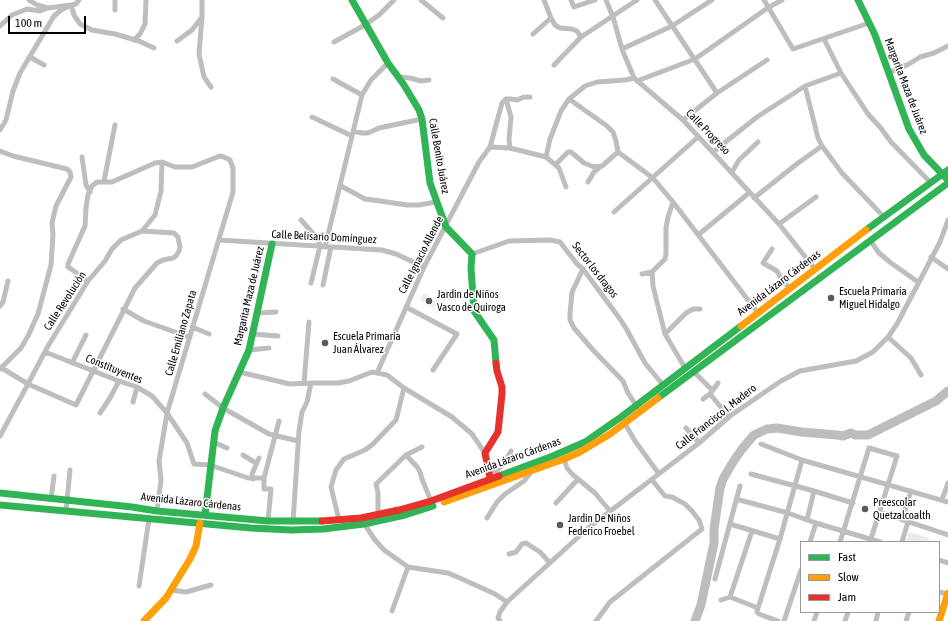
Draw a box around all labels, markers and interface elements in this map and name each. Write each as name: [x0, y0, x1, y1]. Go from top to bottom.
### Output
scale bar: [10, 8, 88, 34]
text: 100 m: [15, 16, 42, 30]
street label: Margarita Maza de Juárez: [882, 36, 930, 136]
street label: Calle Progreso: [683, 107, 733, 157]
street label: Calle Benito Juárez: [426, 117, 452, 195]
street label: Calle Ignacio Allende: [396, 214, 446, 296]
street label: Calle Belisario Domínguez: [271, 228, 377, 246]
street label: Sector los dragos: [569, 240, 621, 300]
street label: Margarita Maza de Juárez: [231, 245, 267, 347]
street label: Avenida Lázaro Cárdenas: [735, 247, 823, 319]
street label: Calle Revolución: [41, 269, 89, 333]
place label: Escuela Primaria Miguel Hidalgo: [839, 285, 907, 311]
place label: Jardín de Niños Vasco de Quiroga: [437, 288, 506, 314]
street label: Calle Emiliano Zapata: [162, 289, 200, 377]
marker: Escuela Primaria Miguel Hidalgo: [826, 293, 836, 303]
marker: Jardín de Niños Vasco de Quiroga: [424, 296, 434, 306]
place label: Escuela Primaria Juan Álvarez: [333, 330, 401, 356]
marker: Escuela Primaria Juan Álvarez: [320, 338, 330, 348]
street label: Constituyentes: [84, 352, 144, 386]
street label: Calle Francisco I. Madero: [673, 381, 759, 453]
street label: Avenida Lázaro Cárdenas: [463, 435, 563, 481]
street label: Avenida Lázaro Cárdenas: [140, 490, 242, 514]
place label: Preescolar Quetzalcoalth: [873, 496, 931, 522]
marker: Preescolar Quetzalcoalth: [860, 504, 870, 514]
place label: Jardin De Niños Federico Froebel: [568, 512, 635, 538]
marker: Jardin De Niños Federico Froebel: [555, 520, 565, 530]
legend: [800, 541, 940, 613]
text: Fast: [838, 550, 856, 564]
text: Slow: [838, 570, 859, 584]
text: Jam: [838, 590, 856, 604]

